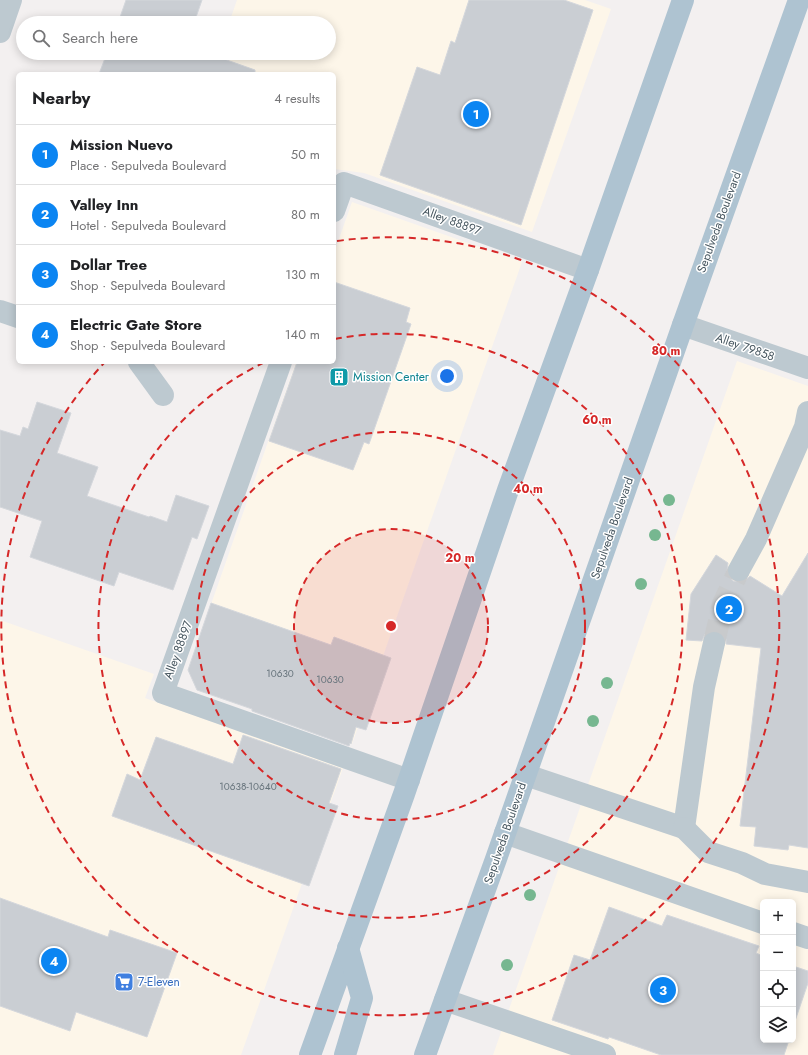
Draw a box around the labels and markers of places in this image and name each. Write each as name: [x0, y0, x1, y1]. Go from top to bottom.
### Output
pin: 1: [463, 99, 489, 129]
building icon: Mission Center: [328, 366, 350, 388]
place label: Mission Center: [353, 368, 430, 386]
pin: 2: [716, 594, 742, 624]
centre of rings: [384, 619, 398, 633]
pin: 4: [41, 946, 67, 976]
supermarket icon: 7-Eleven: [113, 971, 135, 993]
place label: 7-Eleven: [138, 973, 180, 991]
pin: 3: [650, 975, 676, 1005]

